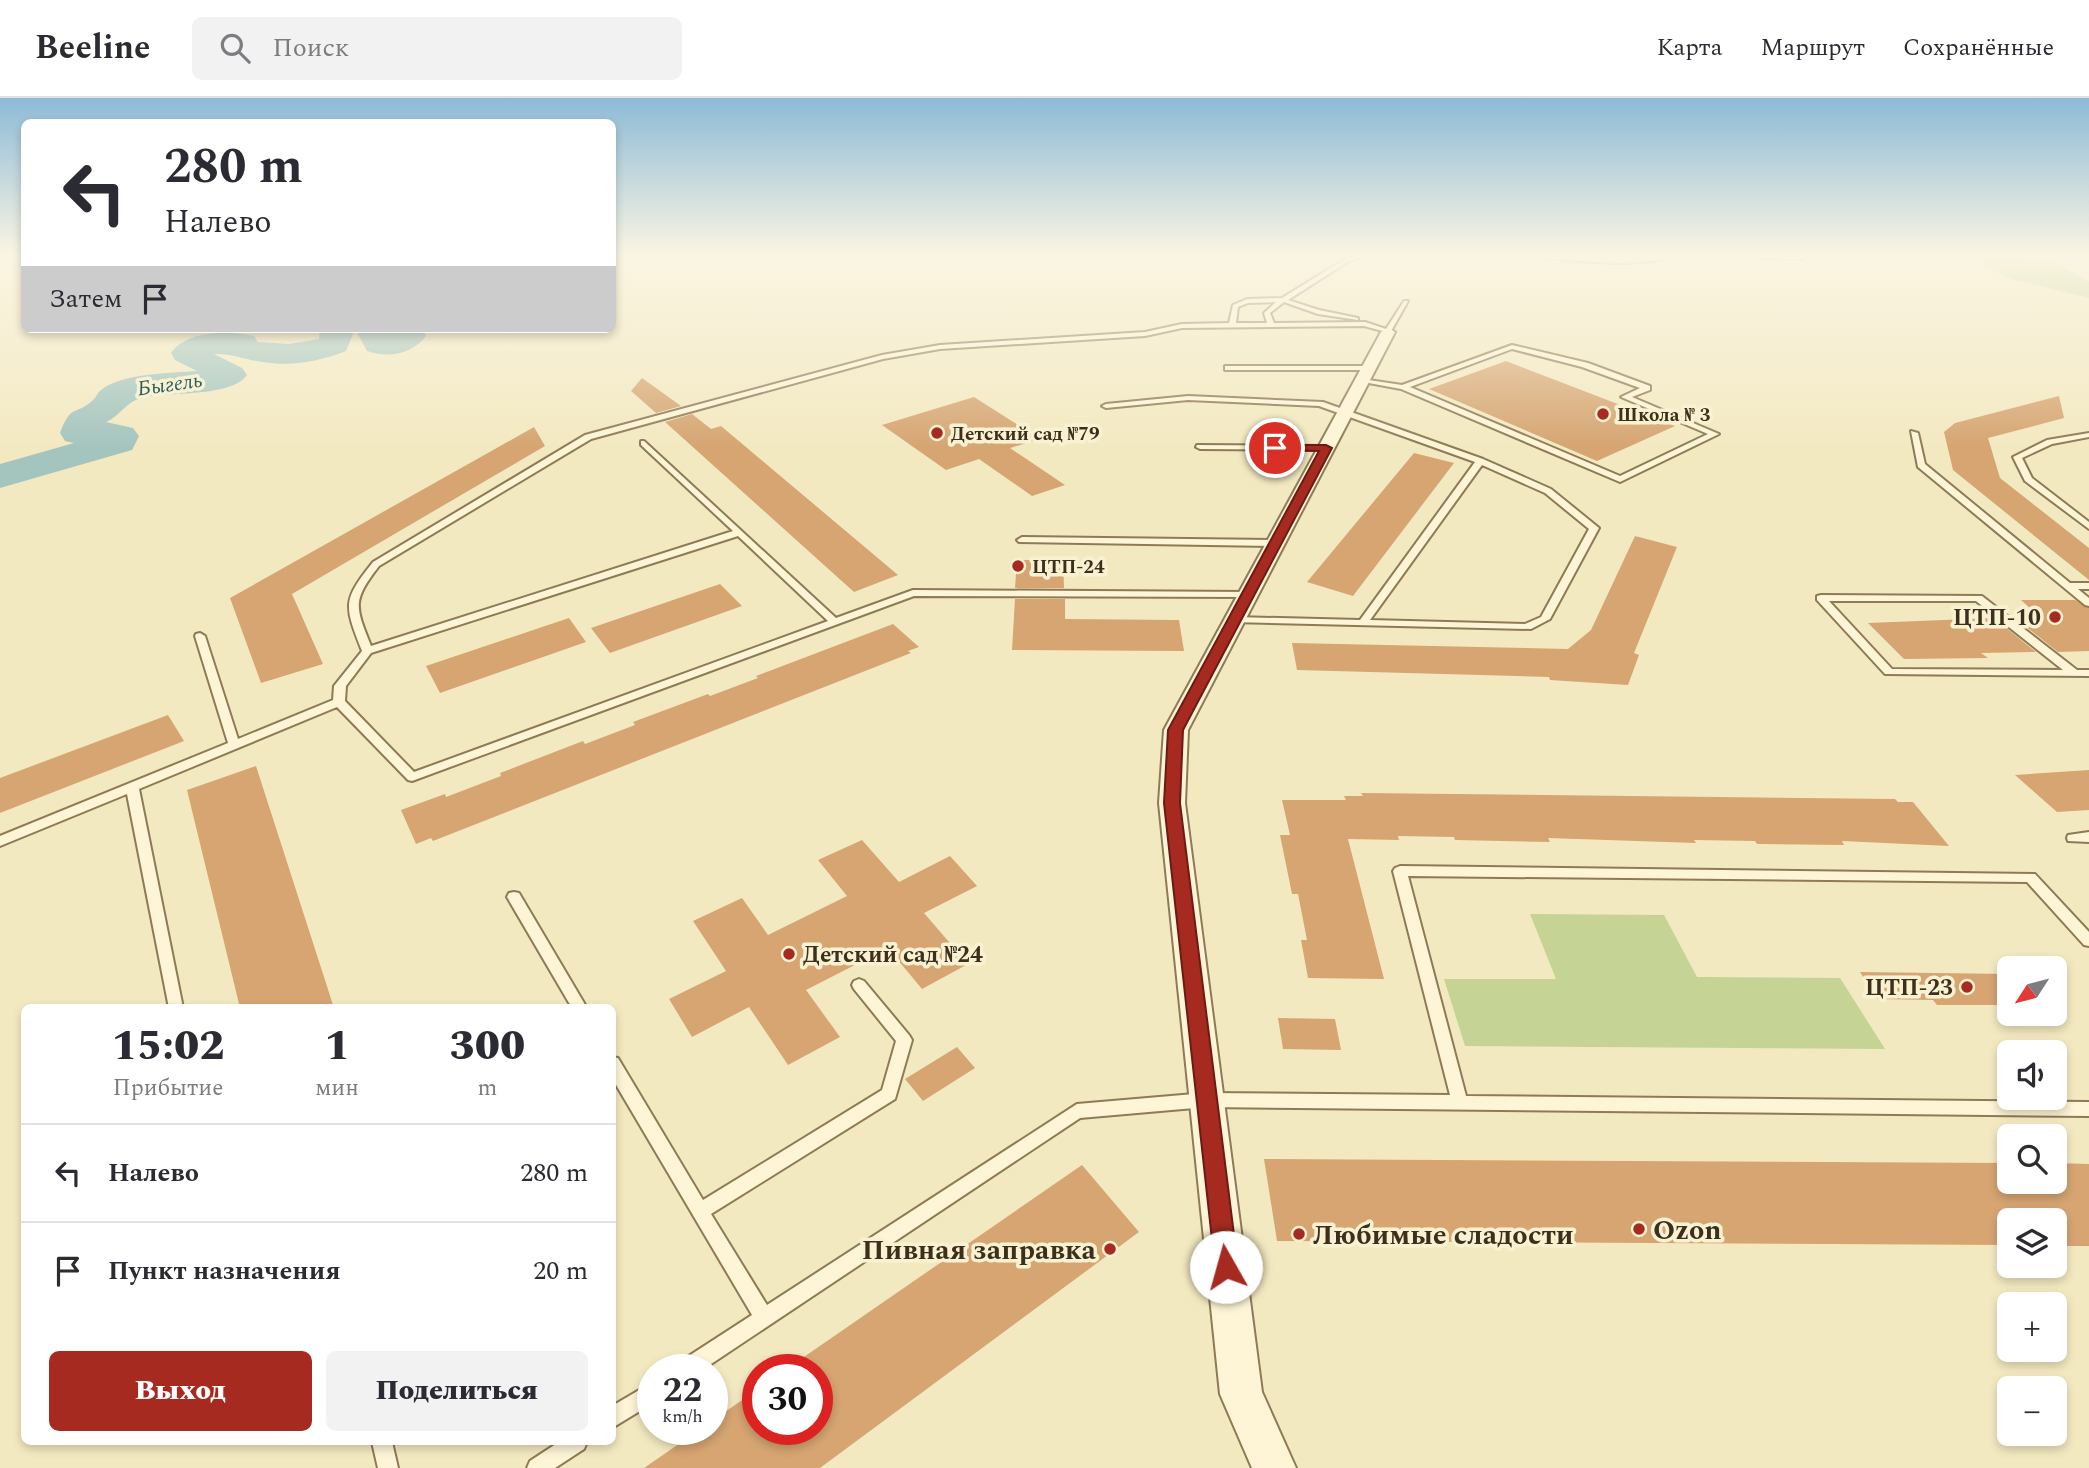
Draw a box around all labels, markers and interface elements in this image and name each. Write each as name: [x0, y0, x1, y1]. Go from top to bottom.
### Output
search box: [192, 17, 682, 80]
text: Beeline: [35, 23, 150, 73]
text: Поиск: [272, 28, 349, 68]
icon: search: [216, 29, 254, 67]
text: Карта: [1657, 30, 1722, 66]
text: Маршрут: [1760, 30, 1865, 66]
text: Сохранённые: [1903, 30, 2054, 66]
text: 280 m: [164, 130, 303, 205]
icon: left: [49, 147, 140, 238]
text: Налево: [164, 198, 272, 247]
text: Затем: [49, 279, 122, 319]
icon: arrive: [136, 280, 174, 318]
water label: Быгель: [135, 365, 205, 405]
place label: Школа № 3: [1617, 401, 1711, 430]
marker: Школа № 3: [1595, 406, 1611, 422]
pin: [1245, 418, 1305, 478]
place label: Детский сад №79: [951, 420, 1100, 449]
marker: Детский сад №79: [929, 425, 945, 441]
icon: arrive: [1256, 429, 1294, 467]
place label: ЦТП-24: [1032, 553, 1105, 582]
marker: ЦТП-24: [1010, 558, 1026, 574]
place label: ЦТП-10: [1953, 601, 2041, 636]
marker: ЦТП-10: [2047, 609, 2063, 625]
place label: Детский сад №24: [803, 938, 983, 973]
marker: Детский сад №24: [781, 946, 797, 962]
north arrow: [1997, 956, 2067, 1026]
map controls: [1997, 956, 2067, 1446]
place label: ЦТП-23: [1865, 971, 1953, 1006]
marker: ЦТП-23: [1959, 979, 1975, 995]
text: 15:02: [112, 1015, 224, 1078]
text: 1: [324, 1015, 350, 1078]
text: 300: [450, 1015, 525, 1078]
button: sound: [1997, 1040, 2067, 1110]
text: Прибытие: [113, 1071, 223, 1106]
text: мин: [315, 1071, 359, 1106]
text: m: [478, 1071, 497, 1106]
button: search: [1997, 1124, 2067, 1194]
text: Налево: [108, 1153, 199, 1193]
text: 280 m: [520, 1153, 588, 1193]
icon: left: [49, 1154, 87, 1192]
button: layers: [1997, 1208, 2067, 1278]
place label: Ozon: [1653, 1209, 1722, 1252]
place label: Любимые сладости: [1313, 1214, 1574, 1257]
marker: Ozon: [1631, 1221, 1647, 1237]
marker: Любимые сладости: [1291, 1226, 1307, 1242]
place label: Пивная заправка: [862, 1229, 1097, 1272]
position arrow: [1189, 1230, 1263, 1304]
marker: Пивная заправка: [1102, 1241, 1118, 1257]
text: Пункт назначения: [108, 1251, 341, 1291]
text: 20 m: [533, 1251, 588, 1291]
icon: arrive: [49, 1252, 87, 1290]
button: +: [1997, 1292, 2067, 1362]
button: Выход: [49, 1351, 312, 1431]
button: Поделиться: [326, 1351, 588, 1431]
speed limit sign: 30: [742, 1354, 833, 1445]
text: 22: [663, 1364, 702, 1417]
button: −: [1997, 1376, 2067, 1446]
text: km/h: [662, 1403, 703, 1430]

